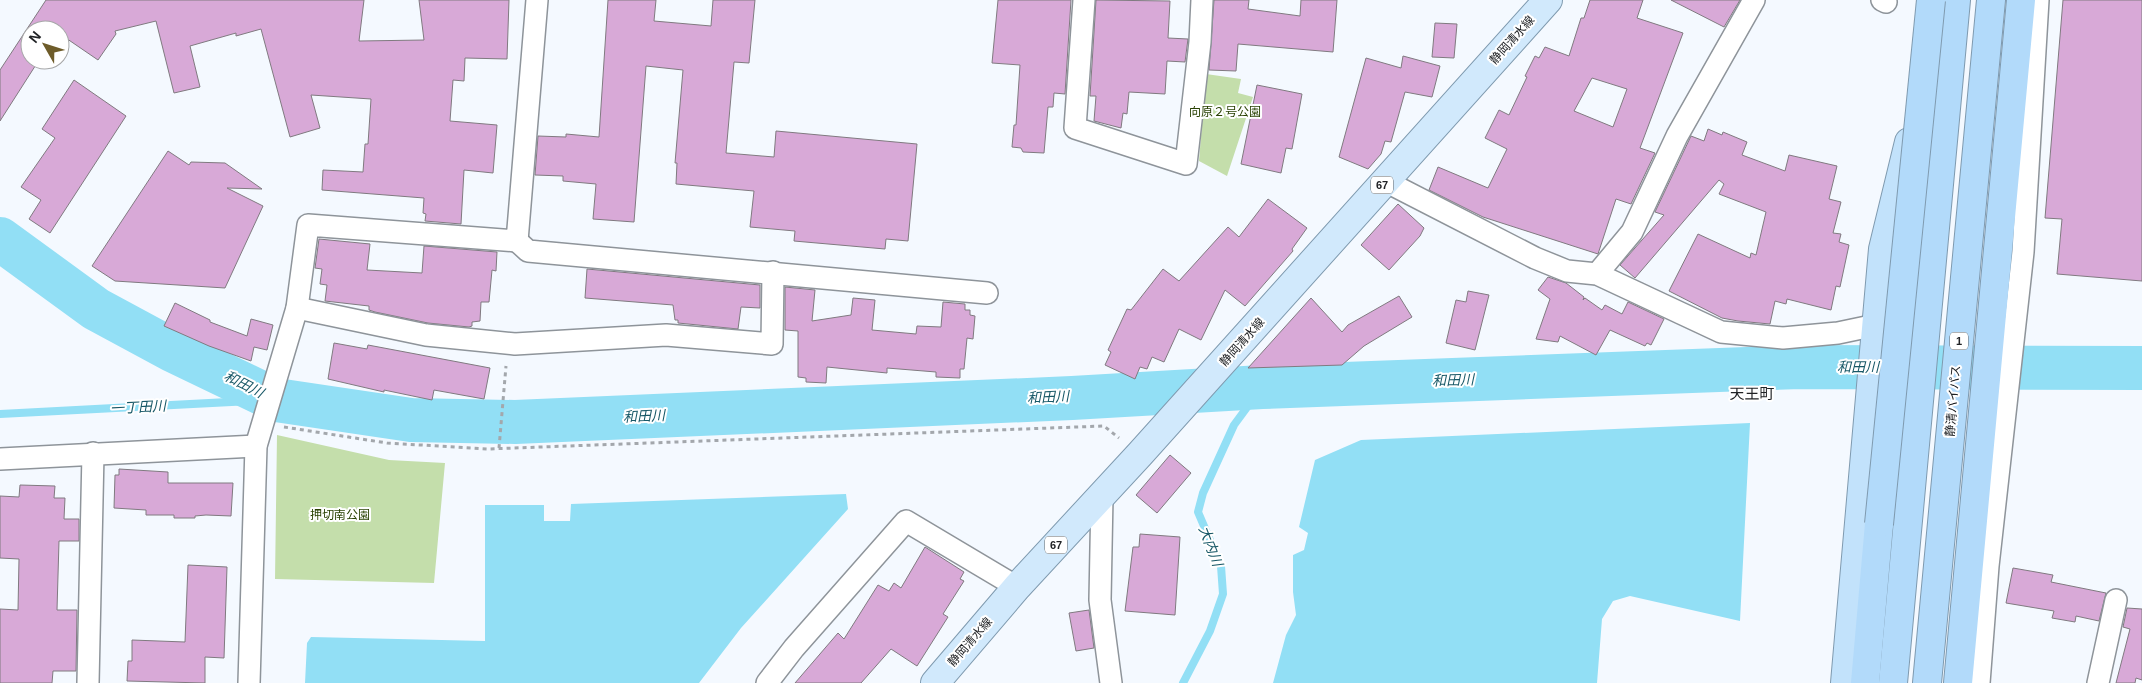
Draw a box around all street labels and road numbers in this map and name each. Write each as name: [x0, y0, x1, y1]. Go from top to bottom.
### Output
street label: 静岡清水線: [1487, 13, 1537, 67]
road number: 67: [1371, 176, 1393, 194]
street label: 静岡清水線: [1217, 315, 1267, 369]
road number: 1: [1950, 332, 1968, 350]
street label: 静清バイパス: [1943, 365, 1963, 437]
road number: 67: [1045, 536, 1067, 554]
street label: 静岡清水線: [945, 615, 995, 669]

